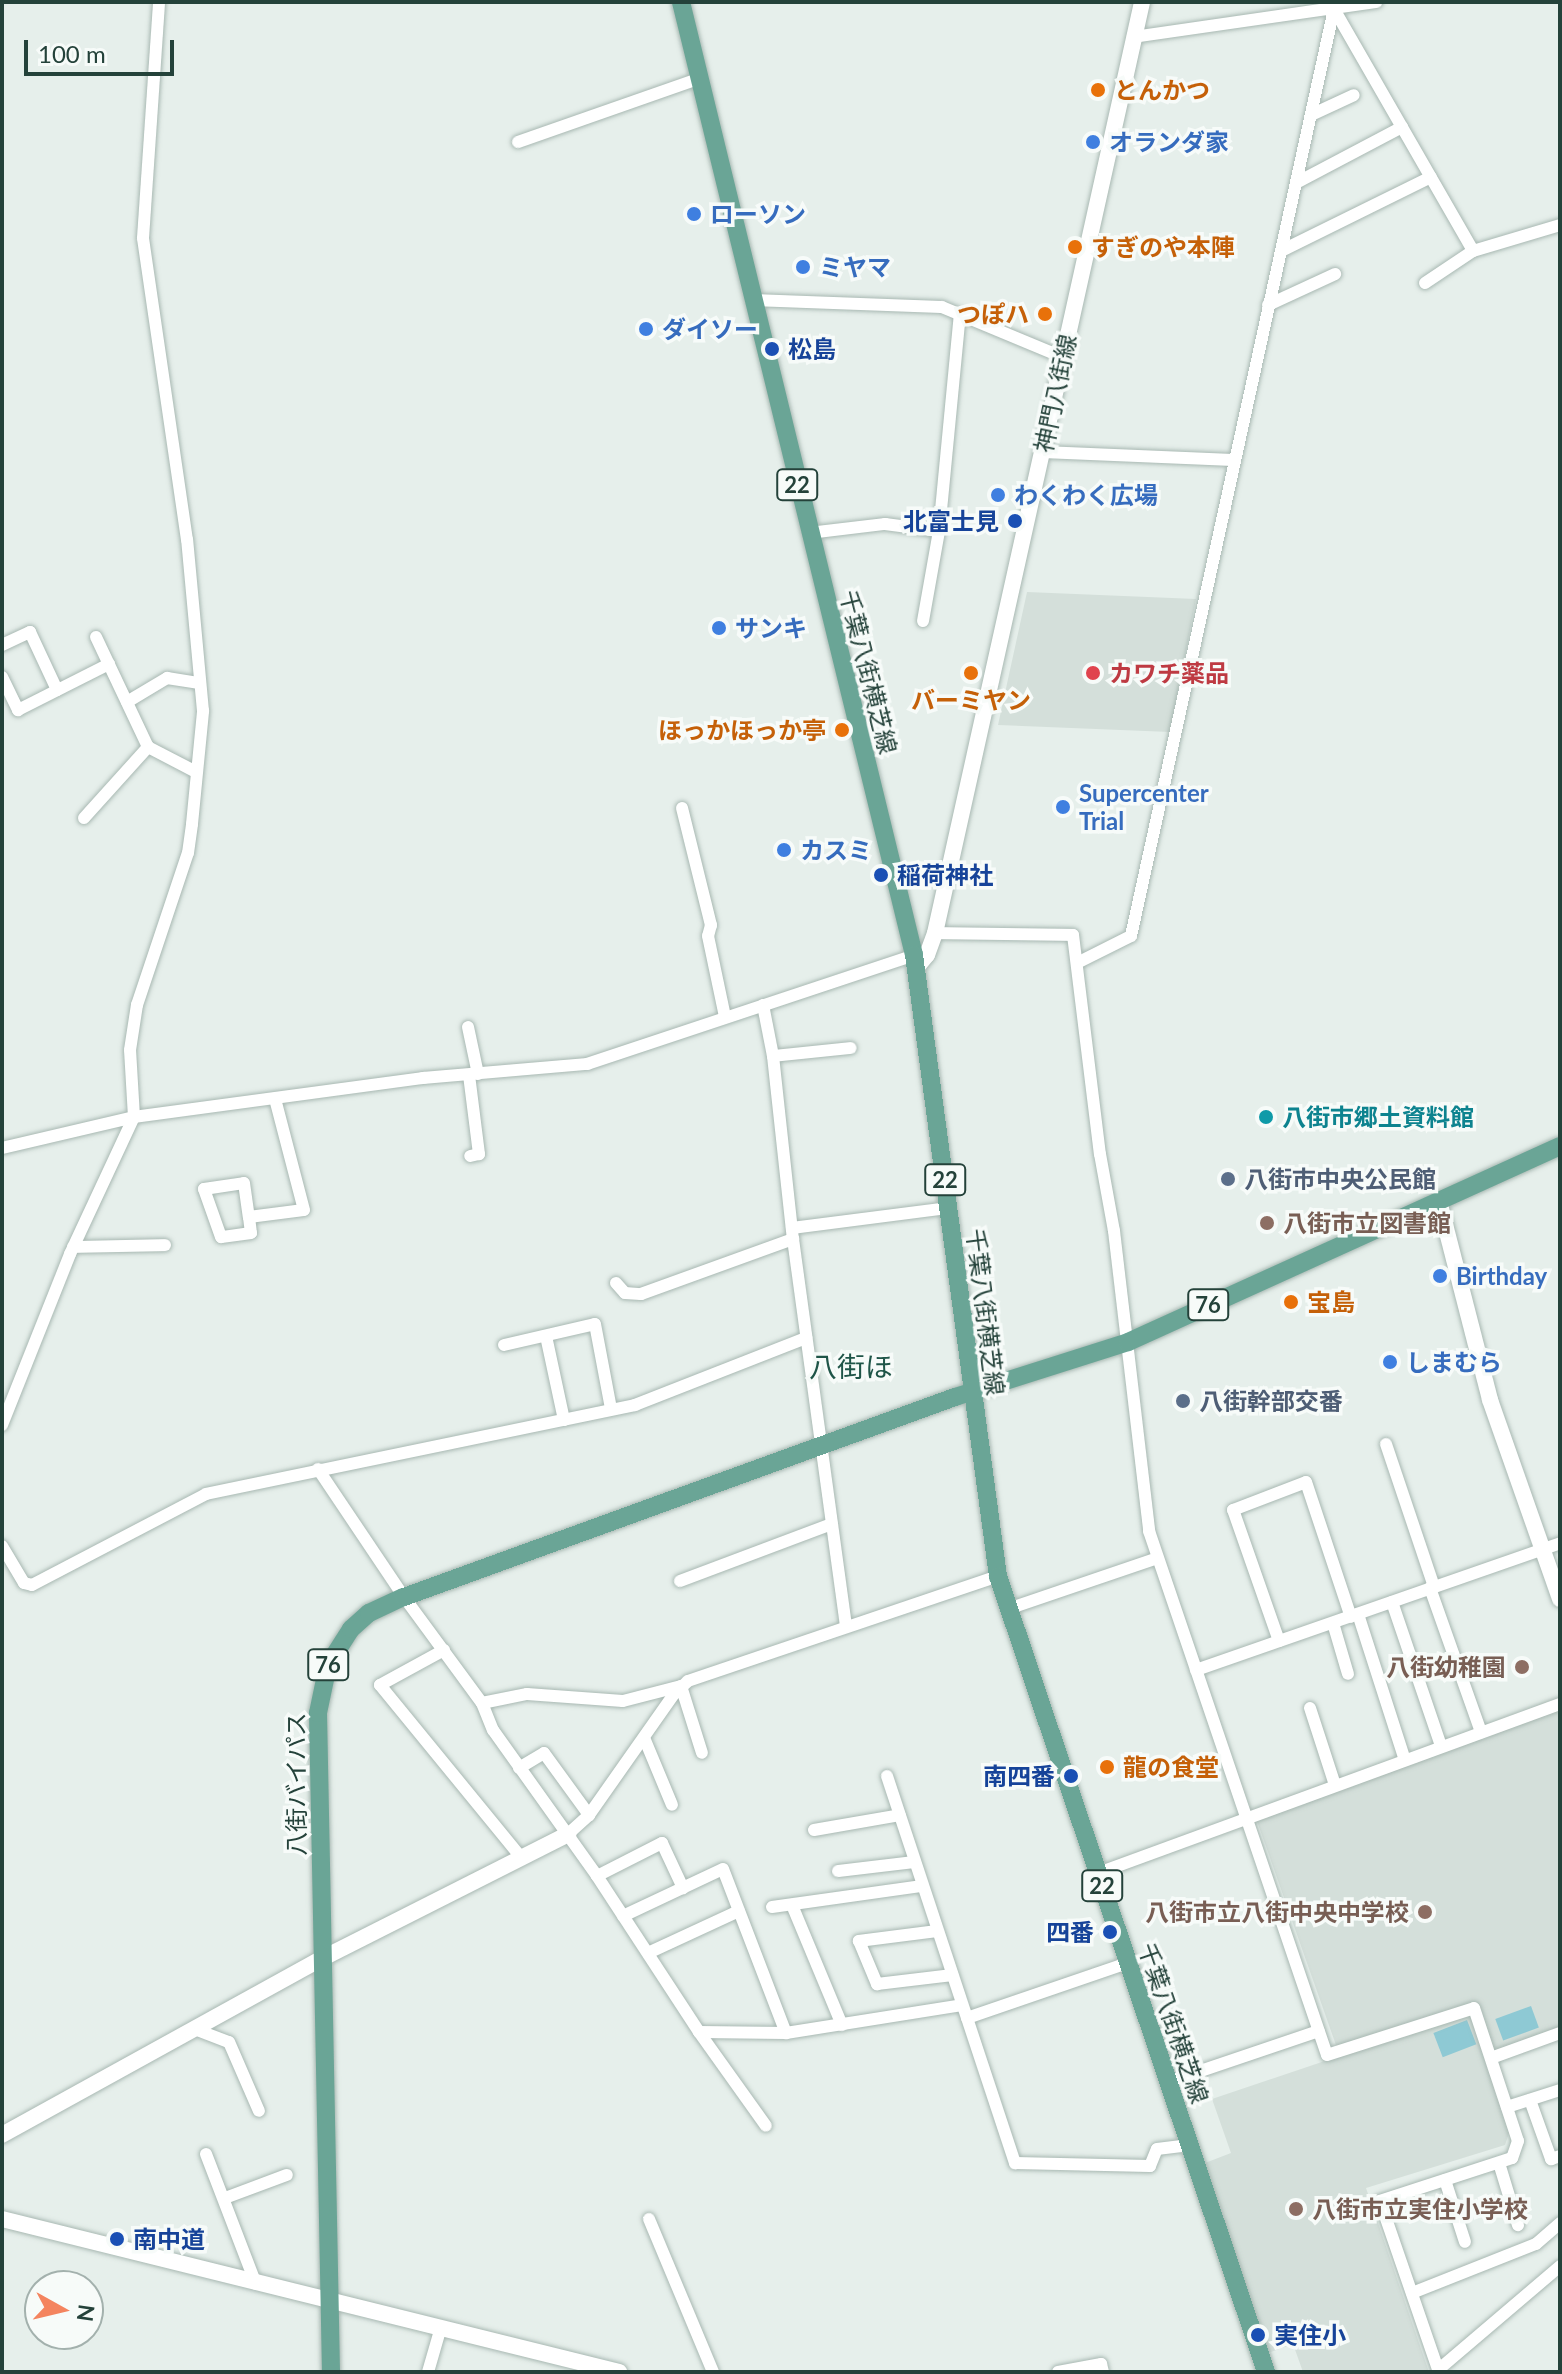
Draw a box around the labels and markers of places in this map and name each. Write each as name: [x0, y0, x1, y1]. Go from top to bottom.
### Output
place label: とんかつ: [1114, 76, 1210, 104]
marker: とんかつ: [1089, 81, 1107, 99]
place label: オランダ家: [1109, 128, 1229, 156]
marker: オランダ家: [1084, 133, 1102, 151]
place label: ローソン: [710, 200, 806, 228]
marker: ローソン: [685, 205, 703, 223]
place label: すぎのや本陣: [1091, 233, 1235, 261]
marker: すぎのや本陣: [1066, 238, 1084, 256]
place label: ミヤマ: [819, 253, 891, 281]
marker: ミヤマ: [794, 258, 812, 276]
place label: つぽハ: [957, 300, 1029, 328]
marker: つぽハ: [1036, 305, 1054, 323]
place label: ダイソー: [662, 315, 758, 343]
marker: ダイソー: [637, 320, 655, 338]
place label: 松島: [788, 335, 836, 363]
marker: 松島: [763, 340, 781, 358]
place label: わくわく広場: [1014, 481, 1158, 509]
marker: わくわく広場: [989, 486, 1007, 504]
place label: 北富士見: [903, 507, 999, 535]
marker: 北富士見: [1006, 512, 1024, 530]
place label: サンキ: [735, 614, 807, 642]
marker: サンキ: [710, 619, 728, 637]
place label: カワチ薬品: [1109, 659, 1229, 687]
marker: バーミヤン: [962, 664, 980, 682]
marker: カワチ薬品: [1084, 664, 1102, 682]
place label: バーミヤン: [911, 686, 1031, 714]
place label: ほっかほっか亭: [658, 716, 826, 744]
marker: ほっかほっか亭: [833, 721, 851, 739]
place label: Supercenter Trial: [1079, 779, 1209, 835]
marker: Supercenter Trial: [1054, 798, 1072, 816]
place label: カスミ: [800, 836, 872, 864]
marker: カスミ: [775, 841, 793, 859]
place label: 稲荷神社: [897, 861, 993, 889]
marker: 稲荷神社: [872, 866, 890, 884]
place label: 八街市郷土資料館: [1282, 1103, 1474, 1131]
marker: 八街市郷土資料館: [1257, 1108, 1275, 1126]
place label: 八街市中央公民館: [1244, 1165, 1436, 1193]
marker: 八街市中央公民館: [1219, 1170, 1237, 1188]
place label: 八街市立図書館: [1283, 1209, 1451, 1237]
marker: 八街市立図書館: [1258, 1214, 1276, 1232]
place label: Birthday: [1456, 1262, 1547, 1290]
marker: Birthday: [1431, 1267, 1449, 1285]
place label: 宝島: [1307, 1288, 1355, 1316]
marker: 宝島: [1282, 1293, 1300, 1311]
place label: しまむら: [1406, 1348, 1502, 1376]
marker: しまむら: [1381, 1353, 1399, 1371]
place label: 八街幹部交番: [1199, 1387, 1343, 1415]
marker: 八街幹部交番: [1174, 1392, 1192, 1410]
place label: 八街幼稚園: [1386, 1653, 1506, 1681]
marker: 八街幼稚園: [1513, 1658, 1531, 1676]
place label: 龍の食堂: [1123, 1753, 1219, 1781]
marker: 龍の食堂: [1098, 1758, 1116, 1776]
place label: 南四番: [983, 1762, 1055, 1790]
marker: 南四番: [1062, 1767, 1080, 1785]
place label: 八街市立八街中央中学校: [1145, 1898, 1409, 1926]
marker: 八街市立八街中央中学校: [1416, 1903, 1434, 1921]
place label: 四番: [1046, 1918, 1094, 1946]
marker: 四番: [1101, 1923, 1119, 1941]
place label: 八街市立実住小学校: [1312, 2195, 1528, 2223]
marker: 八街市立実住小学校: [1287, 2200, 1305, 2218]
place label: 南中道: [133, 2225, 205, 2253]
marker: 南中道: [108, 2230, 126, 2248]
place label: 実住小: [1274, 2321, 1346, 2349]
marker: 実住小: [1249, 2326, 1267, 2344]

